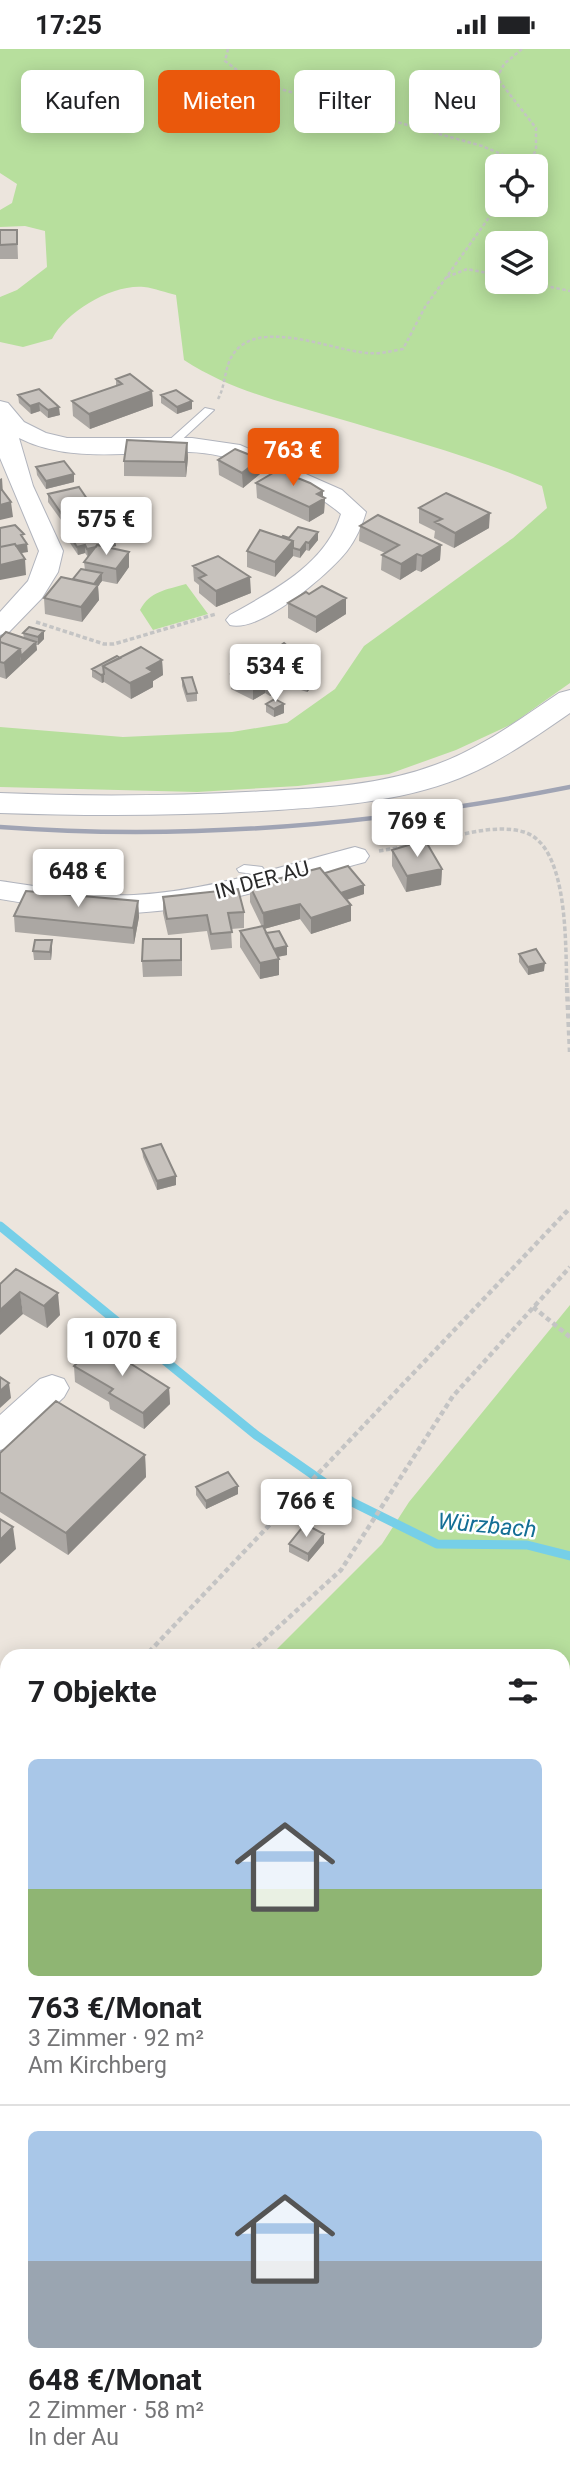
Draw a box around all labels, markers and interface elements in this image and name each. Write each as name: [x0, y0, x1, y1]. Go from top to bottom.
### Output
text: 17:25: [35, 10, 102, 40]
chip: Kaufen: [21, 70, 144, 133]
chip: Mieten: [158, 70, 280, 133]
chip: Filter: [294, 70, 395, 133]
chip: Neu: [409, 70, 500, 133]
map controls: [485, 154, 548, 294]
button: locate: [485, 154, 548, 217]
button: layers: [485, 231, 548, 294]
pin: 763 €: [244, 429, 342, 488]
text: 763 €: [264, 437, 322, 464]
pin: 575 €: [57, 497, 155, 557]
text: 575 €: [77, 506, 135, 533]
pin: 534 €: [226, 645, 324, 704]
text: 534 €: [246, 653, 304, 680]
pin: 769 €: [368, 799, 466, 859]
text: 769 €: [388, 808, 446, 835]
pin: 648 €: [29, 849, 127, 909]
street label: IN DER AU: [212, 856, 312, 904]
text: 648 €: [49, 858, 107, 885]
pin: 1 070 €: [57, 1319, 187, 1378]
text: 1 070 €: [83, 1327, 161, 1354]
pin: 766 €: [257, 1479, 355, 1539]
text: 766 €: [277, 1488, 335, 1515]
water label: Würzbach: [436, 1508, 538, 1543]
icon: filters: [504, 1672, 542, 1710]
text: 7 Objekte: [28, 1674, 157, 1709]
icon: home: [222, 1804, 348, 1930]
text: 763 €/Monat: [28, 1990, 202, 2025]
text: 3 Zimmer · 92 m²: [28, 2025, 204, 2052]
text: Am Kirchberg: [28, 2052, 167, 2079]
icon: home: [222, 2176, 348, 2302]
text: 648 €/Monat: [28, 2362, 202, 2397]
text: 2 Zimmer · 58 m²: [28, 2397, 204, 2424]
text: In der Au: [28, 2424, 119, 2451]

